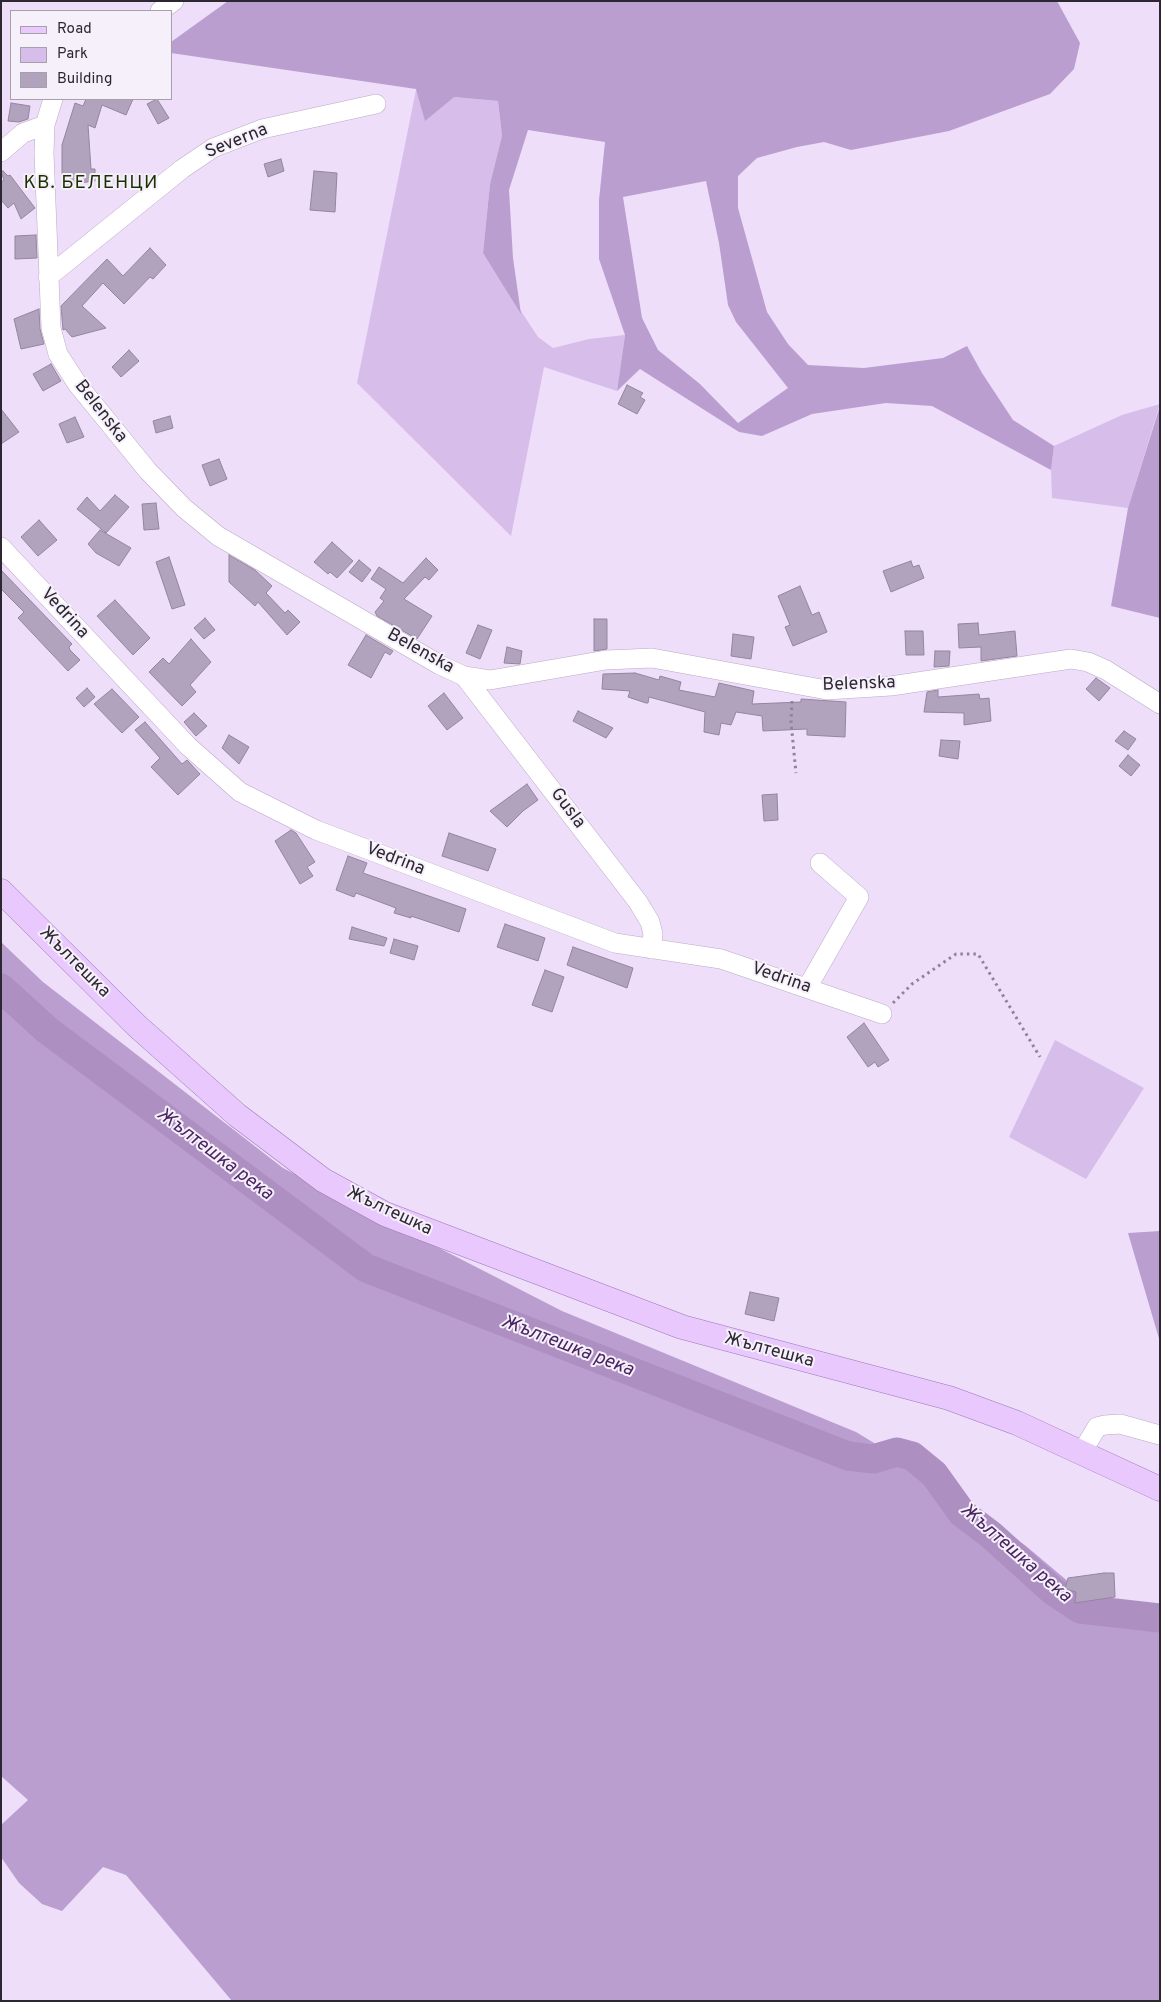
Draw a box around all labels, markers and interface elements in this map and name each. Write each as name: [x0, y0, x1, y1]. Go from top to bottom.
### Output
legend: [10, 10, 172, 100]
text: Road: [57, 20, 92, 39]
text: Park: [57, 45, 88, 64]
text: Building: [57, 70, 112, 89]
street label: Severna: [203, 120, 271, 164]
district label: КВ. БЕЛЕНЦИ: [22, 173, 160, 195]
street label: Belenska: [69, 376, 131, 448]
street label: Vedrina: [35, 584, 93, 644]
street label: Belenska: [383, 625, 457, 679]
street label: Belenska: [822, 673, 896, 697]
street label: Gusla: [545, 784, 589, 834]
street label: Vedrina: [363, 839, 427, 881]
street label: Жълтешка: [34, 923, 114, 1003]
street label: Vedrina: [748, 959, 814, 999]
water label: Жълтешка река: [151, 1104, 277, 1206]
street label: Жълтешка: [343, 1183, 435, 1241]
water label: Жълтешка река: [498, 1311, 636, 1383]
street label: Жълтешка: [722, 1329, 816, 1373]
water label: Жълтешка река: [955, 1500, 1075, 1608]

